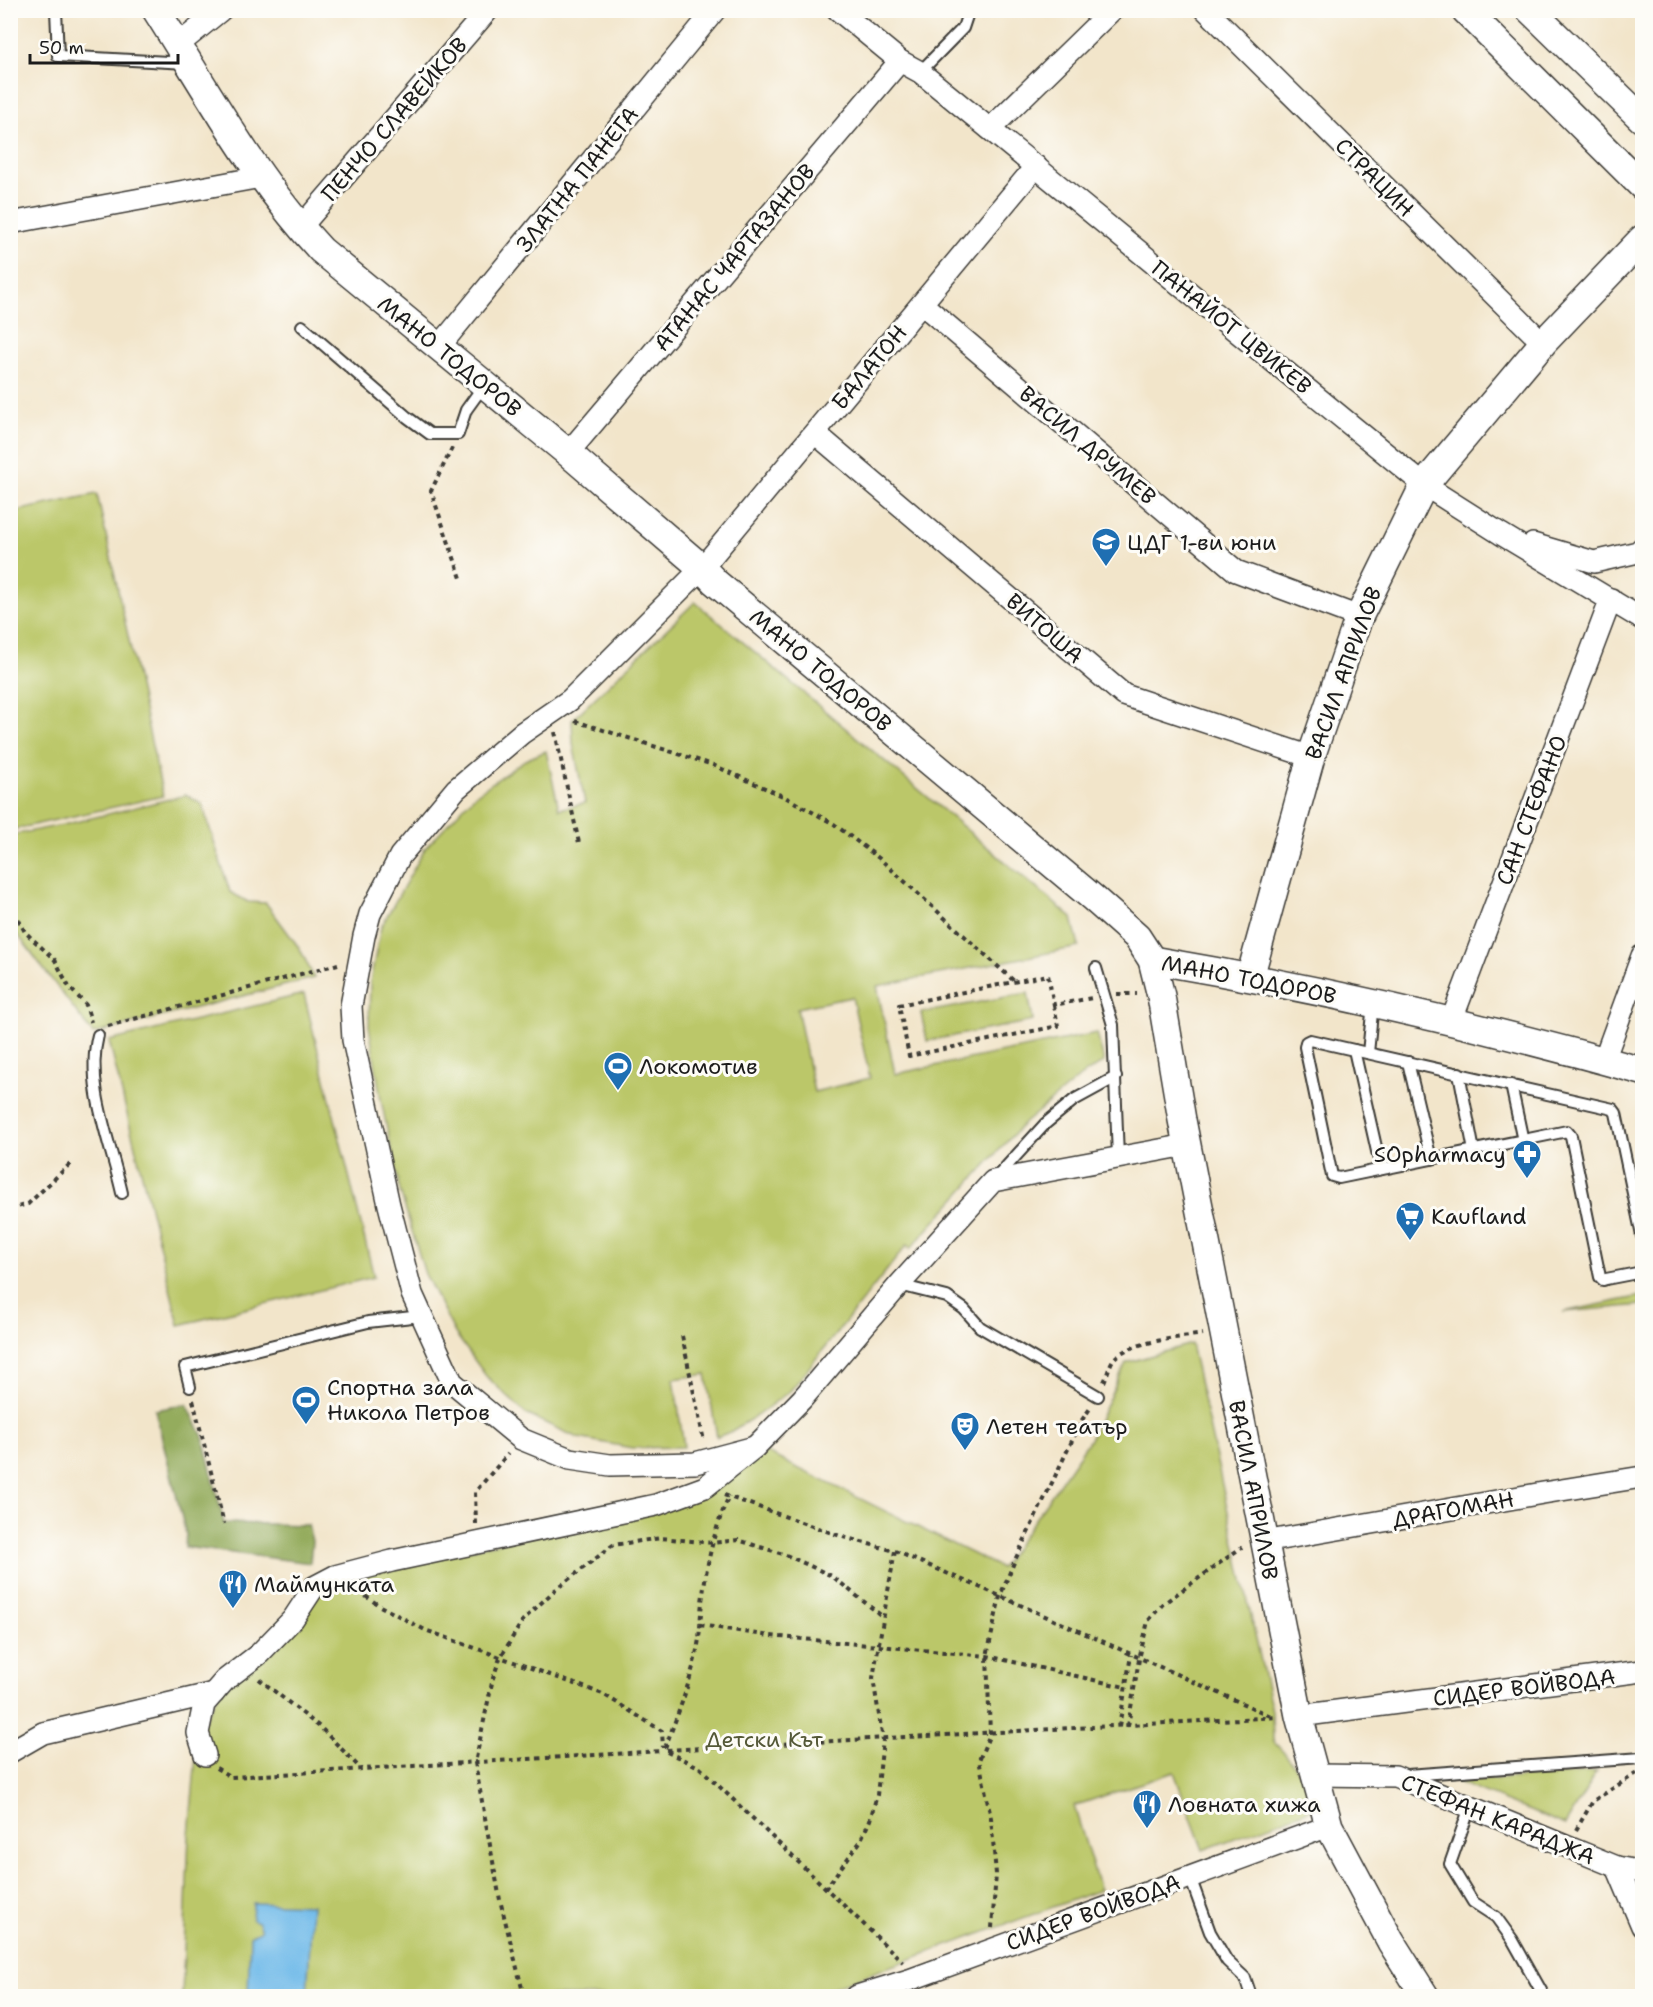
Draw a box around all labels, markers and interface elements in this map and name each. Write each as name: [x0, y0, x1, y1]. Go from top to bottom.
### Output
scale bar: [30, 27, 178, 65]
street label: ПЕНЧО СЛАВЕЙКОВ: [315, 31, 474, 208]
text: 50 m: [39, 36, 84, 60]
street label: ЗЛАТНА ПАНЕГА: [510, 100, 645, 258]
street label: СТРАЦИН: [1329, 131, 1421, 223]
street label: АТАНАС ЧАРТАЗАНОВ: [647, 157, 822, 357]
street label: ПАНАЙОТ ЦВИКЕВ: [1146, 254, 1318, 401]
street label: МАНО ТОДОРОВ: [372, 289, 528, 423]
street label: БАЛАТОН: [825, 319, 914, 416]
street label: ВАСИЛ ДРУМЕВ: [1013, 379, 1162, 511]
school or university icon: ЦДГ 1-ви юни: [1090, 526, 1122, 568]
place label: ЦДГ 1-ви юни: [1127, 528, 1276, 557]
street label: ВАСИЛ АПРИЛОВ: [1299, 583, 1388, 764]
street label: ВИТОША: [1000, 587, 1089, 670]
street label: МАНО ТОДОРОВ: [743, 602, 898, 739]
street label: САН СТЕФАНО: [1490, 731, 1573, 889]
street label: МАНО ТОДОРОВ: [1159, 948, 1339, 1011]
sports icon: Локомотив: [602, 1050, 634, 1092]
place label: Локомотив: [639, 1052, 758, 1081]
pharmacy icon: SOpharmacy: [1511, 1138, 1543, 1180]
place label: SOpharmacy: [1374, 1140, 1506, 1169]
supermarket icon: Kaufland: [1394, 1200, 1426, 1242]
place label: Kaufland: [1431, 1202, 1527, 1231]
place label: Спортна зала Никола Петров: [327, 1373, 490, 1427]
sports icon: Спортна зала Никола Петров: [290, 1384, 322, 1426]
street label: ВАСИЛ АПРИЛОВ: [1222, 1398, 1285, 1582]
theatre icon: Летен театър: [949, 1410, 981, 1452]
place label: Летен театър: [986, 1412, 1128, 1441]
street label: ДРАГОМАН: [1390, 1485, 1516, 1534]
restaurant icon: Маймунката: [217, 1568, 249, 1610]
place label: Маймунката: [254, 1570, 394, 1599]
street label: СИДЕР ВОЙВОДА: [1431, 1662, 1617, 1713]
park label: Детски Кът: [705, 1725, 824, 1754]
street label: СТЕФАН КАРАДЖА: [1397, 1767, 1599, 1872]
restaurant icon: Ловната хижа: [1131, 1788, 1163, 1830]
place label: Ловната хижа: [1168, 1790, 1321, 1819]
street label: СИДЕР ВОЙВОДА: [1002, 1867, 1184, 1957]

